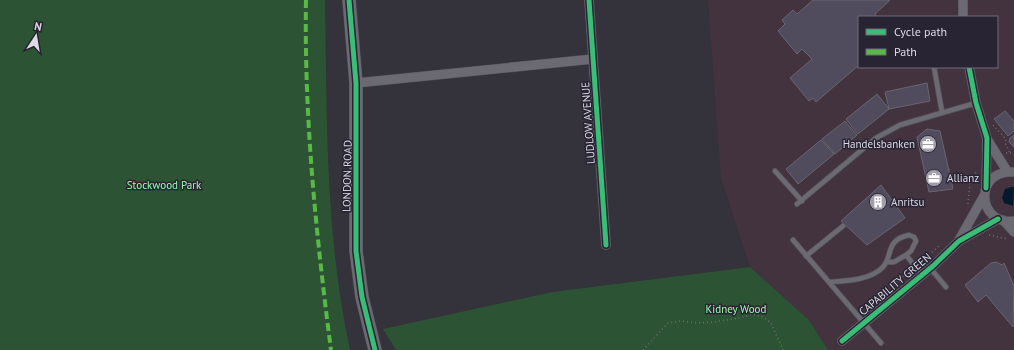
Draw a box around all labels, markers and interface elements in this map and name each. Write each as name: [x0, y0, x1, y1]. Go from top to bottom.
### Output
north arrow: [16, 16, 56, 56]
legend: [858, 16, 998, 68]
text: N: [33, 19, 43, 34]
text: Cycle path: [894, 24, 947, 39]
text: Path: [894, 44, 917, 59]
street label: LUDLOW AVENUE: [578, 81, 598, 165]
office icon: Handelsbanken: [918, 134, 938, 154]
place label: Handelsbanken: [843, 137, 915, 151]
street label: LONDON ROAD: [339, 140, 355, 212]
office icon: Allianz: [924, 168, 944, 188]
place label: Allianz: [947, 171, 979, 185]
park label: Stockwood Park: [127, 178, 202, 192]
building icon: Anritsu: [868, 192, 888, 212]
place label: Anritsu: [891, 195, 924, 209]
street label: CAPABILITY GREEN: [856, 250, 934, 318]
park label: Kidney Wood: [706, 302, 766, 316]

